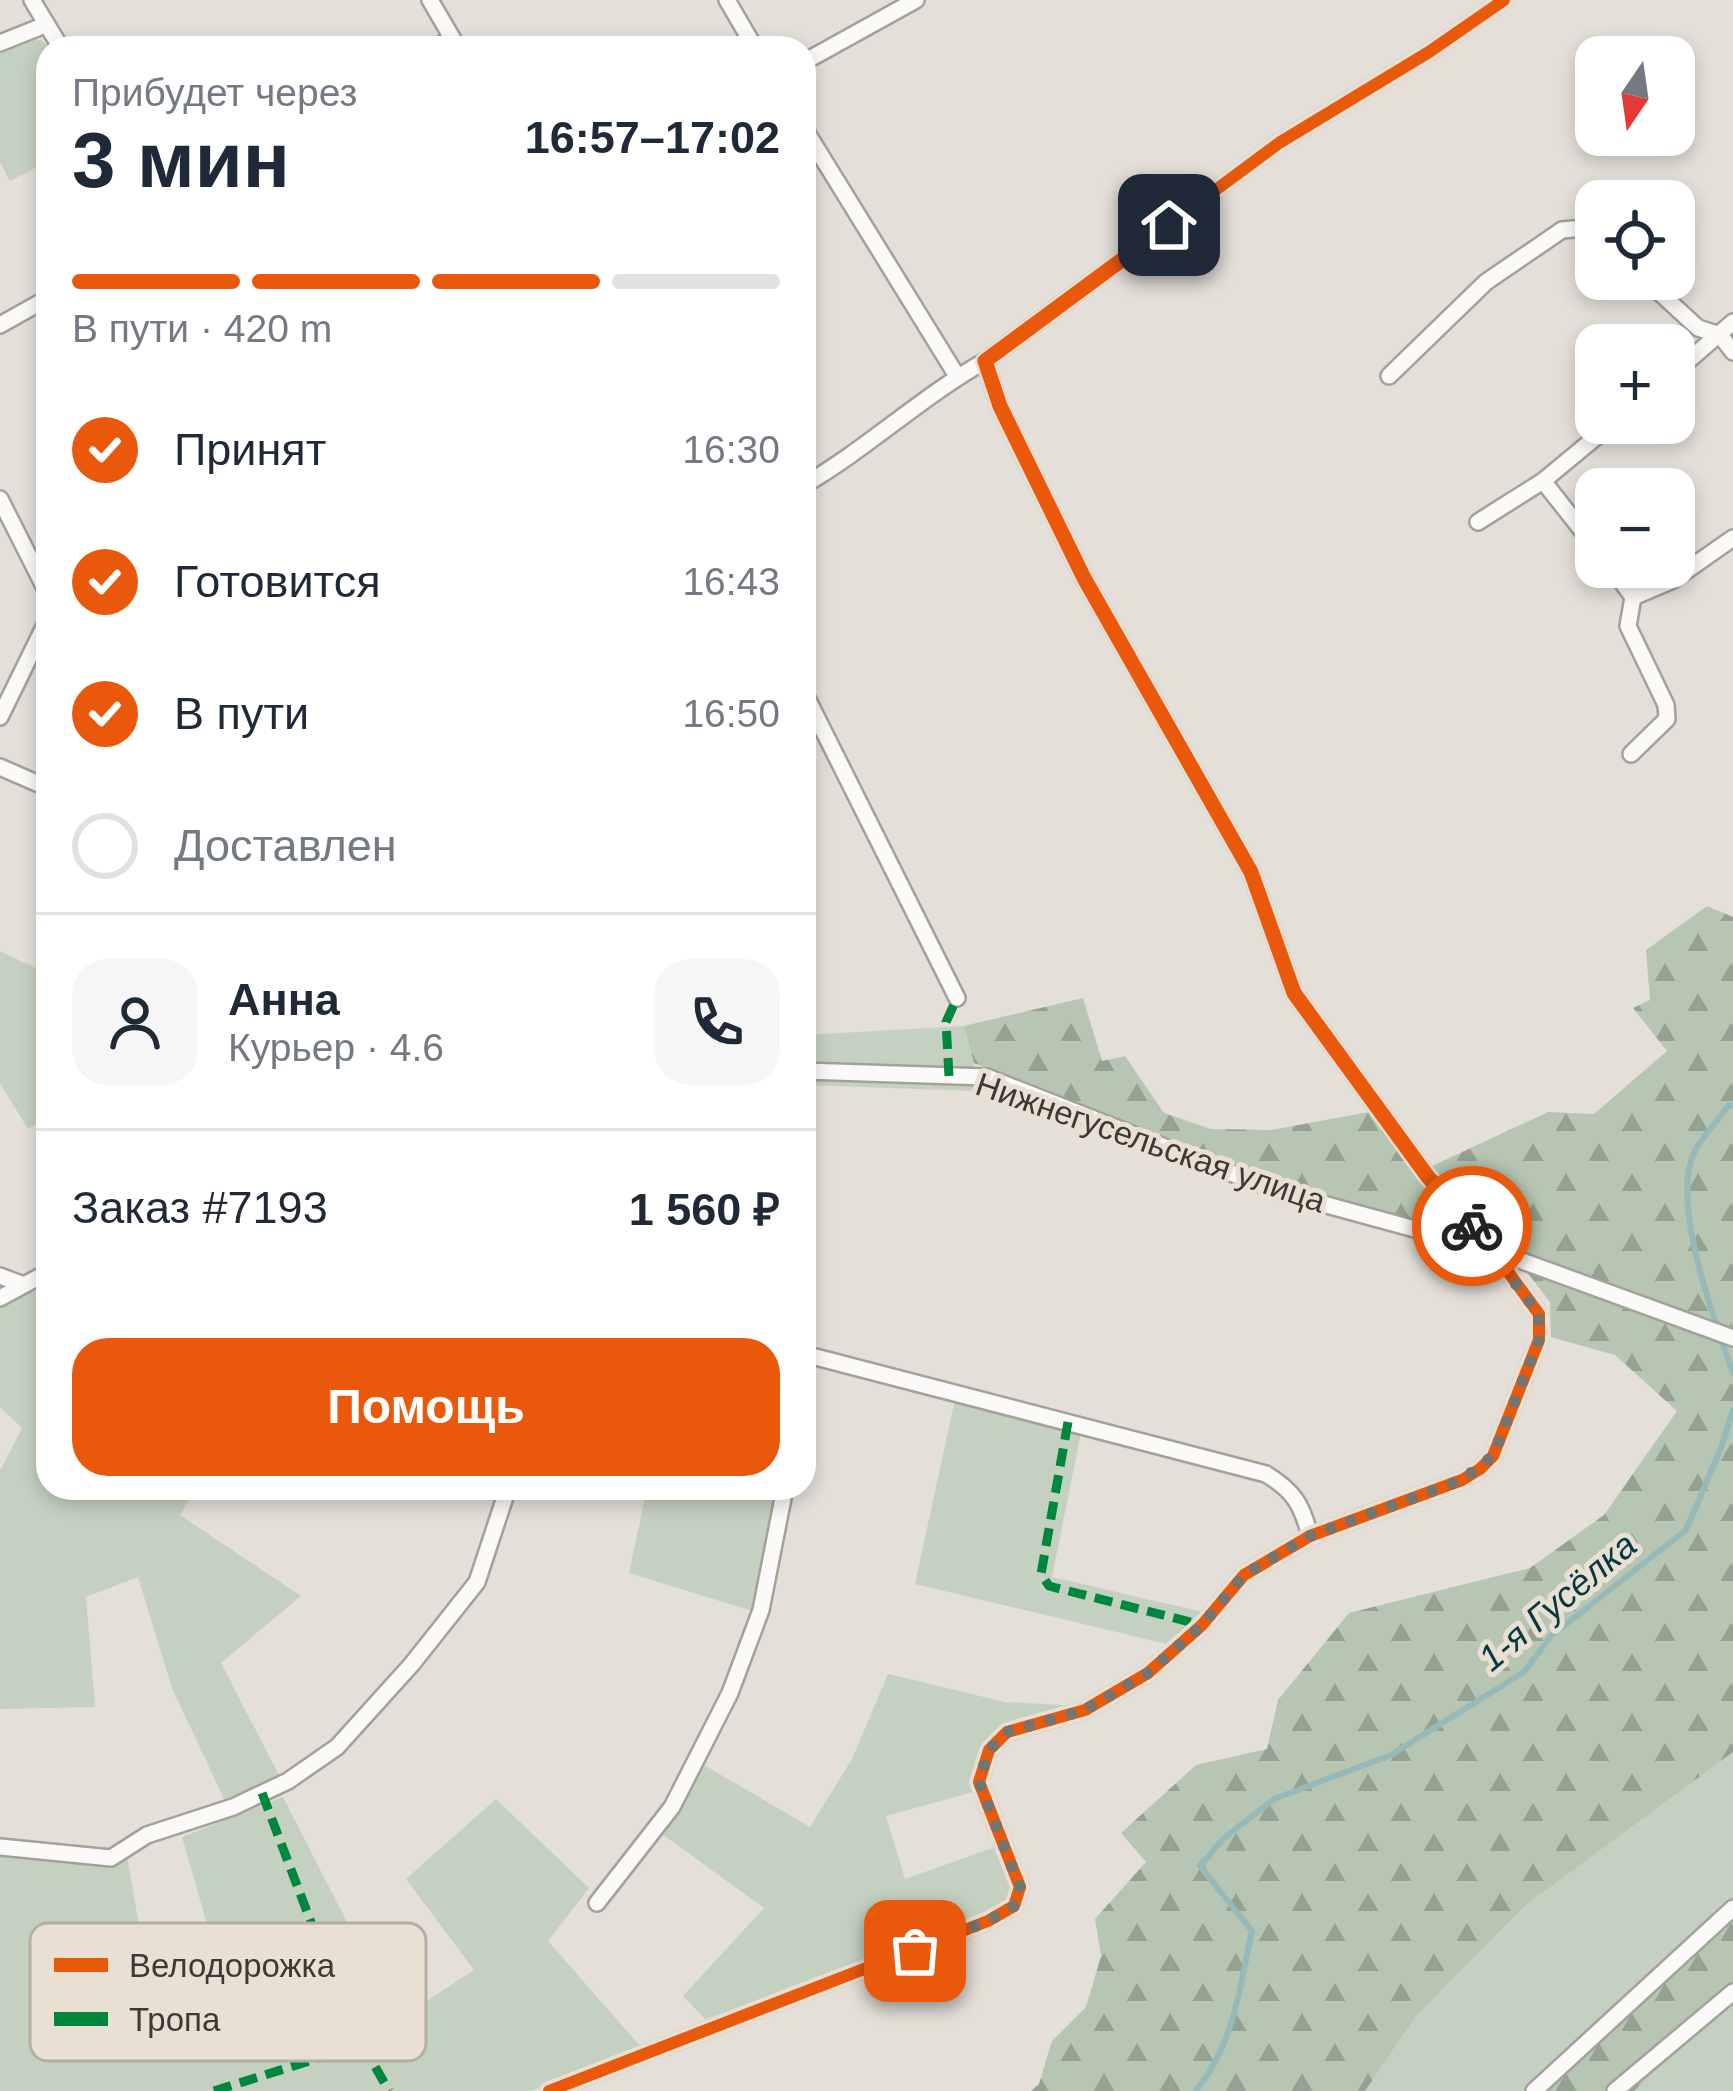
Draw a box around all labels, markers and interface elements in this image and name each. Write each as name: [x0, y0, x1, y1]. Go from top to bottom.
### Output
north arrow: [1575, 36, 1695, 156]
map controls: [1575, 36, 1695, 588]
text: Прибудет через: [72, 71, 357, 114]
text: 16:57–17:02: [525, 112, 780, 163]
text: 3 мин: [72, 116, 290, 204]
pin: [1118, 174, 1220, 276]
button: locate: [1575, 180, 1695, 300]
icon: home: [1136, 192, 1202, 258]
text: В пути · 420 m: [72, 307, 332, 350]
button: +: [1575, 324, 1695, 444]
icon: check: [72, 417, 138, 483]
text: Принят: [174, 424, 326, 475]
text: 16:30: [682, 428, 780, 471]
button: −: [1575, 468, 1695, 588]
icon: check: [72, 549, 138, 615]
text: Готовится: [174, 556, 381, 607]
text: 16:43: [682, 560, 780, 603]
icon: check: [72, 681, 138, 747]
text: В пути: [174, 688, 309, 739]
text: 16:50: [682, 692, 780, 735]
text: Доставлен: [174, 820, 397, 871]
button: person: [72, 959, 198, 1085]
button: phone: [654, 959, 780, 1085]
text: Анна: [228, 974, 340, 1025]
text: Курьер · 4.6: [228, 1026, 444, 1069]
street label: Нижнегусельская улица: [971, 1065, 1331, 1220]
courier: [1412, 1166, 1532, 1286]
text: Заказ #7193: [72, 1182, 328, 1233]
text: 1 560 ₽: [629, 1184, 780, 1235]
icon: bike: [1439, 1193, 1505, 1259]
button: Помощь: [72, 1338, 780, 1476]
water label: 1-я Гусёлка: [1470, 1524, 1644, 1679]
pin: [864, 1900, 966, 2002]
icon: bag: [882, 1918, 948, 1984]
legend: [30, 1923, 426, 2061]
text: Велодорожка: [129, 1947, 336, 1984]
text: Тропа: [129, 2001, 221, 2038]

